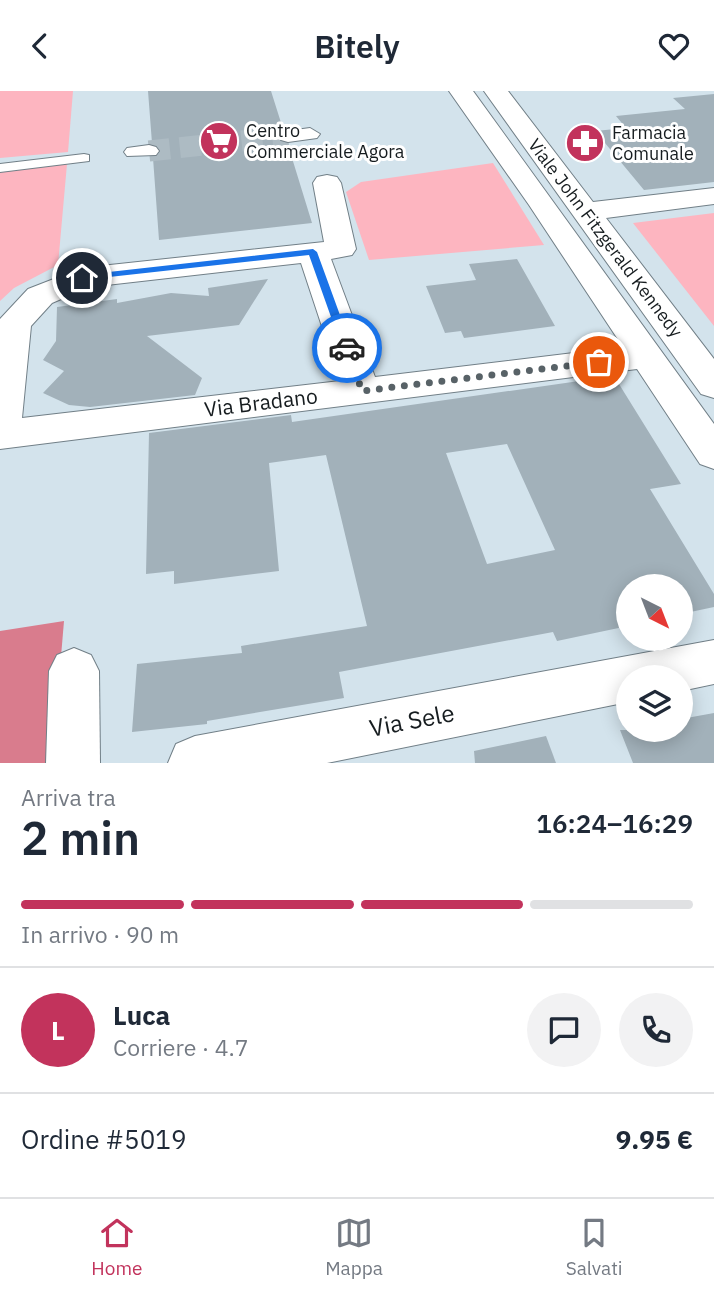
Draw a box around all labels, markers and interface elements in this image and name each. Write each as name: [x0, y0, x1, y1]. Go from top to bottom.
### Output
text: Bitely: [314, 25, 400, 67]
icon: back: [21, 27, 59, 65]
icon: heart: [655, 27, 693, 65]
place label: Centro Commerciale Agora: [246, 119, 405, 163]
supermarket icon: Centro Commerciale Agora: [198, 120, 240, 162]
place label: Farmacia Comunale: [612, 121, 694, 165]
pharmacy icon: Farmacia Comunale: [564, 122, 606, 164]
street label: Viale John Fitzgerald Kennedy: [523, 134, 688, 342]
pin: [52, 248, 112, 308]
icon: home: [63, 259, 101, 297]
courier: [312, 313, 382, 383]
icon: car: [328, 329, 366, 367]
pin: [569, 332, 629, 392]
icon: bag: [580, 343, 618, 381]
street label: Via Bradano: [203, 381, 319, 423]
north arrow: [616, 574, 693, 651]
map controls: [616, 574, 693, 742]
button: layers: [616, 665, 693, 742]
street label: Via Sele: [367, 696, 457, 744]
text: Arriva tra: [21, 782, 116, 812]
text: 16:24–16:29: [536, 806, 693, 840]
text: 2 min: [21, 808, 140, 868]
text: In arrivo · 90 m: [21, 919, 179, 949]
button: chat: [527, 993, 601, 1067]
button: phone: [619, 993, 693, 1067]
text: Luca: [113, 998, 170, 1032]
text: L: [51, 1013, 65, 1047]
text: Corriere · 4.7: [113, 1032, 249, 1062]
text: Ordine #5019: [21, 1122, 187, 1156]
text: 9.95 €: [616, 1122, 693, 1156]
tab: Home: [91, 1214, 142, 1280]
tab: Mappa: [325, 1214, 383, 1280]
tab: Salvati: [566, 1214, 623, 1280]

